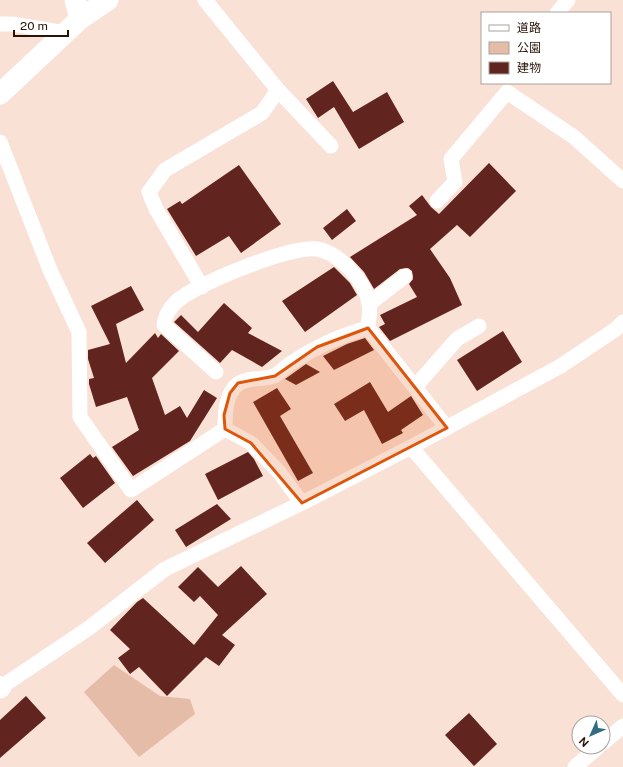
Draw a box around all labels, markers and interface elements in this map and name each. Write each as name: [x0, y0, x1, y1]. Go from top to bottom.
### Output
scale bar: [14, 12, 68, 38]
legend: [481, 12, 611, 84]
text: 20 m: [20, 19, 48, 33]
text: 道路: [517, 21, 541, 35]
text: 公園: [517, 41, 541, 55]
text: 建物: [517, 61, 541, 75]
north arrow: [571, 715, 611, 755]
text: N: [577, 735, 591, 749]

